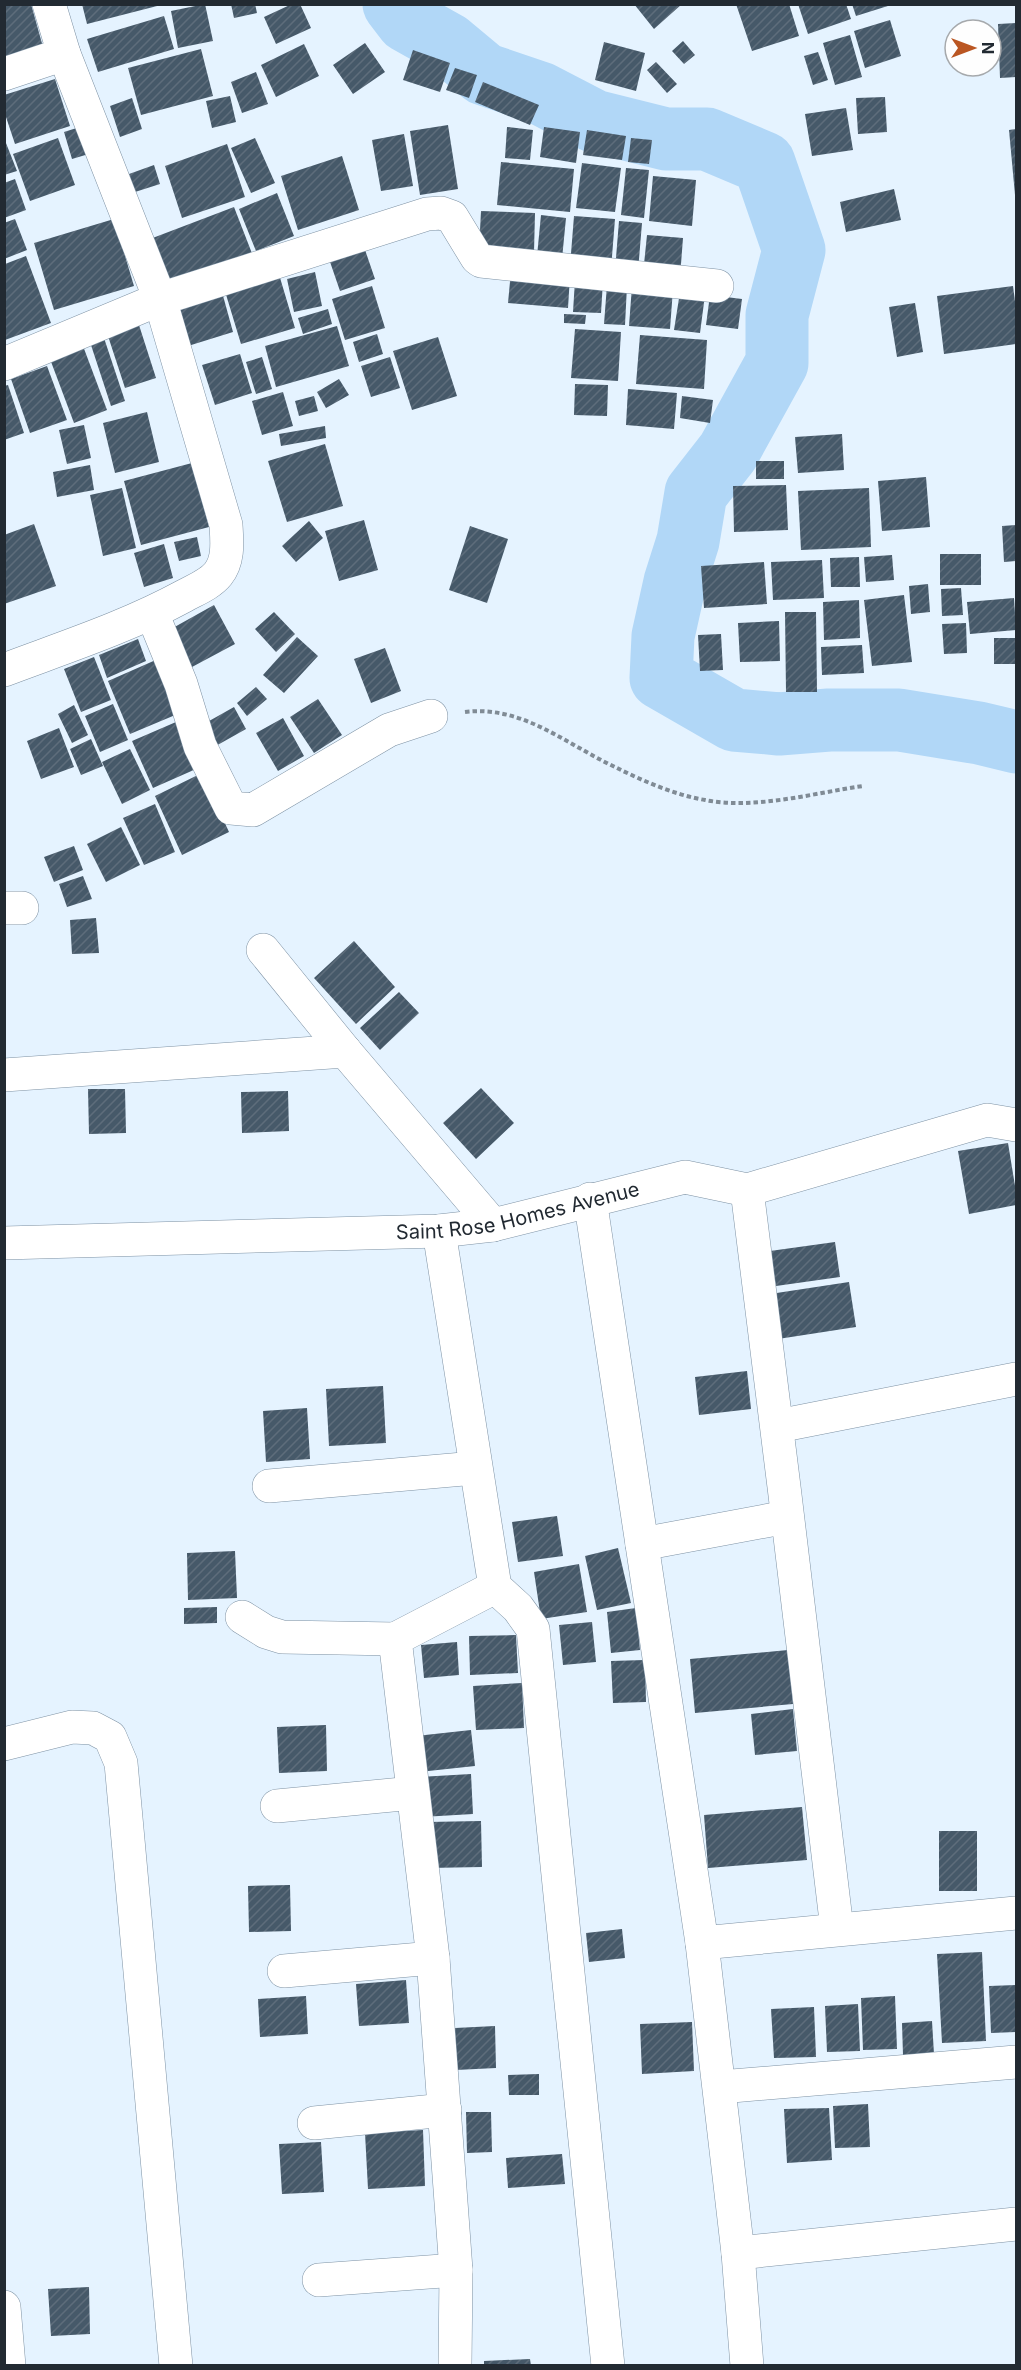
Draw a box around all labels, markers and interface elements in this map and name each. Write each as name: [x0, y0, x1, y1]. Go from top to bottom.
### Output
north arrow: [943, 18, 1003, 78]
text: N: [978, 42, 998, 54]
street label: Saint Rose Homes Avenue: [396, 1177, 642, 1244]

